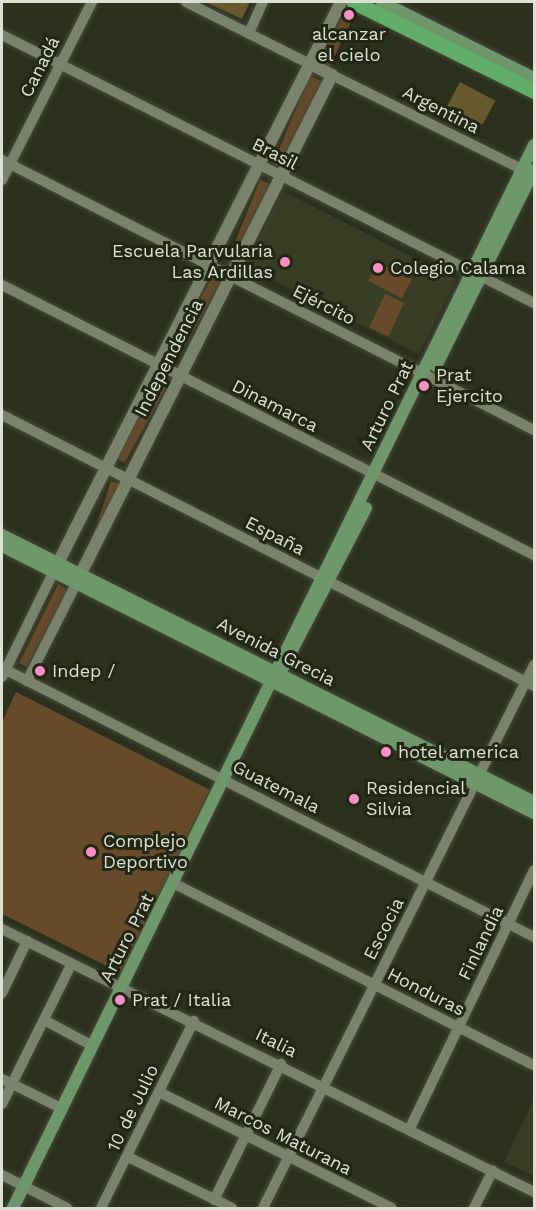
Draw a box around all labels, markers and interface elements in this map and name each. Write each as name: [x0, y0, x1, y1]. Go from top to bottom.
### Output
marker: alcanzar el cielo: [342, 8, 356, 22]
place label: alcanzar el cielo: [312, 24, 386, 66]
street label: Canadá: [16, 33, 64, 101]
street label: Argentina: [399, 81, 483, 139]
street label: Brasil: [248, 133, 302, 175]
place label: Escuela Parvularia Las Ardillas: [112, 241, 273, 284]
marker: Escuela Parvularia Las Ardillas: [278, 255, 292, 269]
place label: Colegio Calama: [390, 257, 526, 279]
marker: Colegio Calama: [371, 261, 385, 275]
street label: Ejército: [289, 280, 359, 330]
street label: Independencia: [130, 296, 208, 420]
street label: Arturo Prat: [356, 358, 418, 454]
place label: Prat Ejercito: [436, 365, 503, 407]
street label: Dinamarca: [228, 375, 322, 437]
marker: Prat Ejercito: [417, 379, 431, 393]
street label: España: [242, 512, 308, 560]
street label: Avenida Grecia: [213, 613, 339, 691]
place label: Indep /: [52, 660, 115, 682]
marker: Indep /: [33, 664, 47, 678]
place label: hotel america: [398, 741, 519, 763]
marker: hotel america: [379, 745, 393, 759]
street label: Guatemala: [229, 756, 323, 818]
place label: Residencial Silvia: [366, 778, 466, 820]
marker: Residencial Silvia: [347, 792, 361, 806]
place label: Complejo Deportivo: [103, 831, 188, 874]
marker: Complejo Deportivo: [84, 845, 98, 859]
street label: Arturo Prat: [95, 890, 159, 986]
street label: Escocia: [359, 894, 409, 964]
street label: Finlandia: [454, 902, 508, 984]
street label: Honduras: [384, 963, 468, 1021]
place label: Prat / Italia: [132, 989, 231, 1011]
marker: Prat / Italia: [113, 993, 127, 1007]
street label: Italia: [252, 1024, 300, 1062]
street label: 10 de Julio: [103, 1061, 163, 1155]
street label: Marcos Maturana: [211, 1092, 355, 1180]

